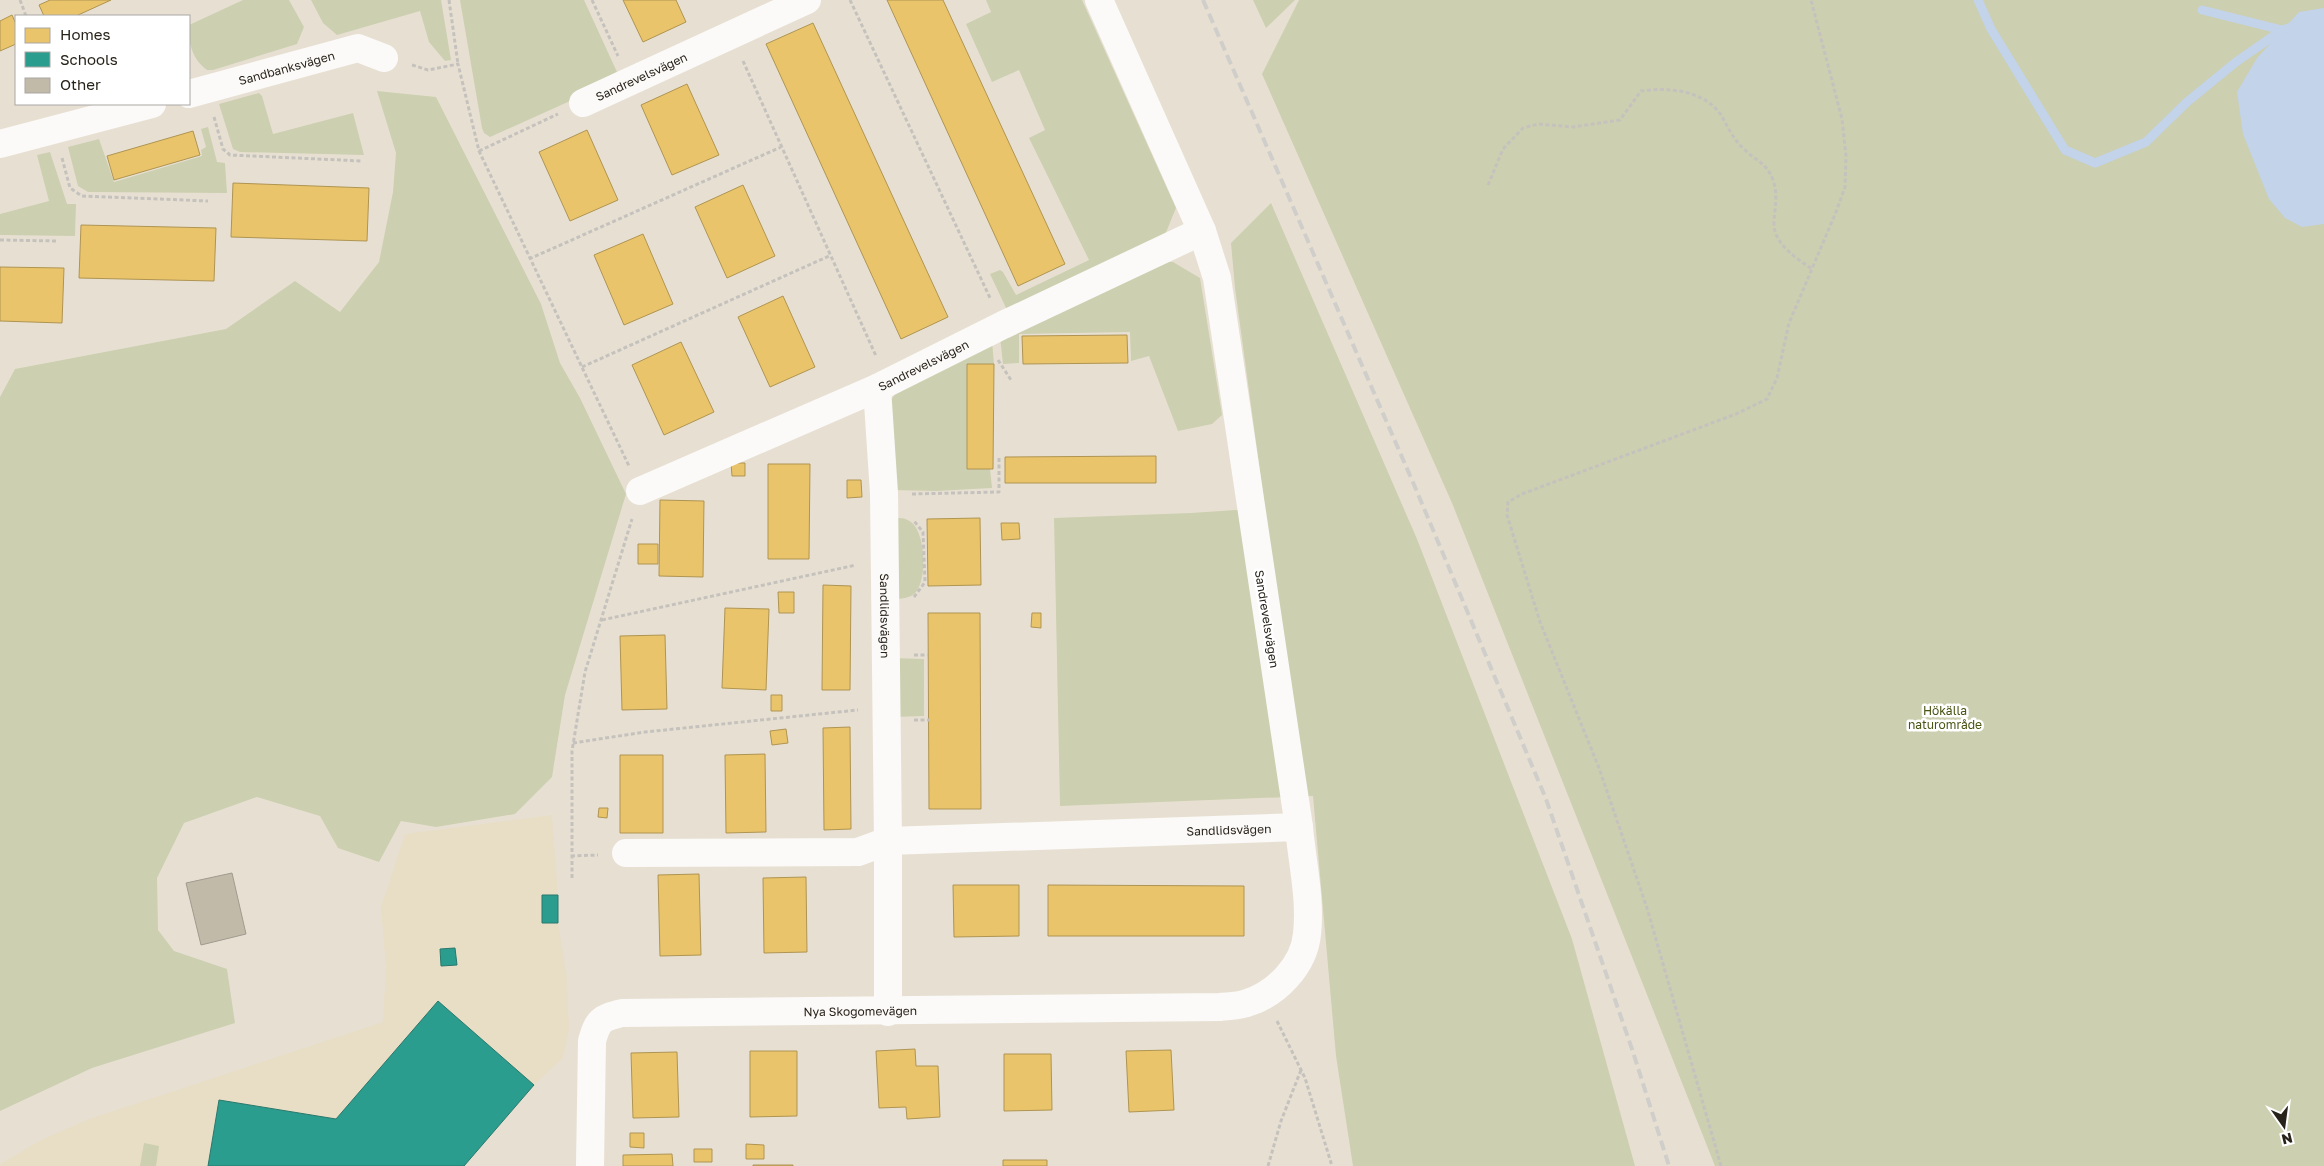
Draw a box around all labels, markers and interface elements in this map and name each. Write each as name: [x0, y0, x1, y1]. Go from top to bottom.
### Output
legend: [15, 15, 190, 105]
text: Homes: [60, 25, 110, 43]
street label: Sandbanksvägen: [237, 47, 336, 88]
street label: Sandrevelsvägen: [593, 49, 689, 104]
text: Schools: [60, 50, 118, 68]
text: Other: [60, 75, 101, 93]
street label: Sandrevelsvägen: [875, 336, 971, 394]
street label: Sandrevelsvägen: [1252, 569, 1282, 669]
street label: Sandlidsvägen: [877, 573, 893, 658]
park label: Hökälla naturområde: [1908, 703, 1982, 732]
street label: Sandlidsvägen: [1186, 820, 1272, 838]
street label: Nya Skogomevägen: [803, 1003, 917, 1019]
north arrow: [2259, 1101, 2309, 1151]
text: N: [2280, 1130, 2294, 1149]

